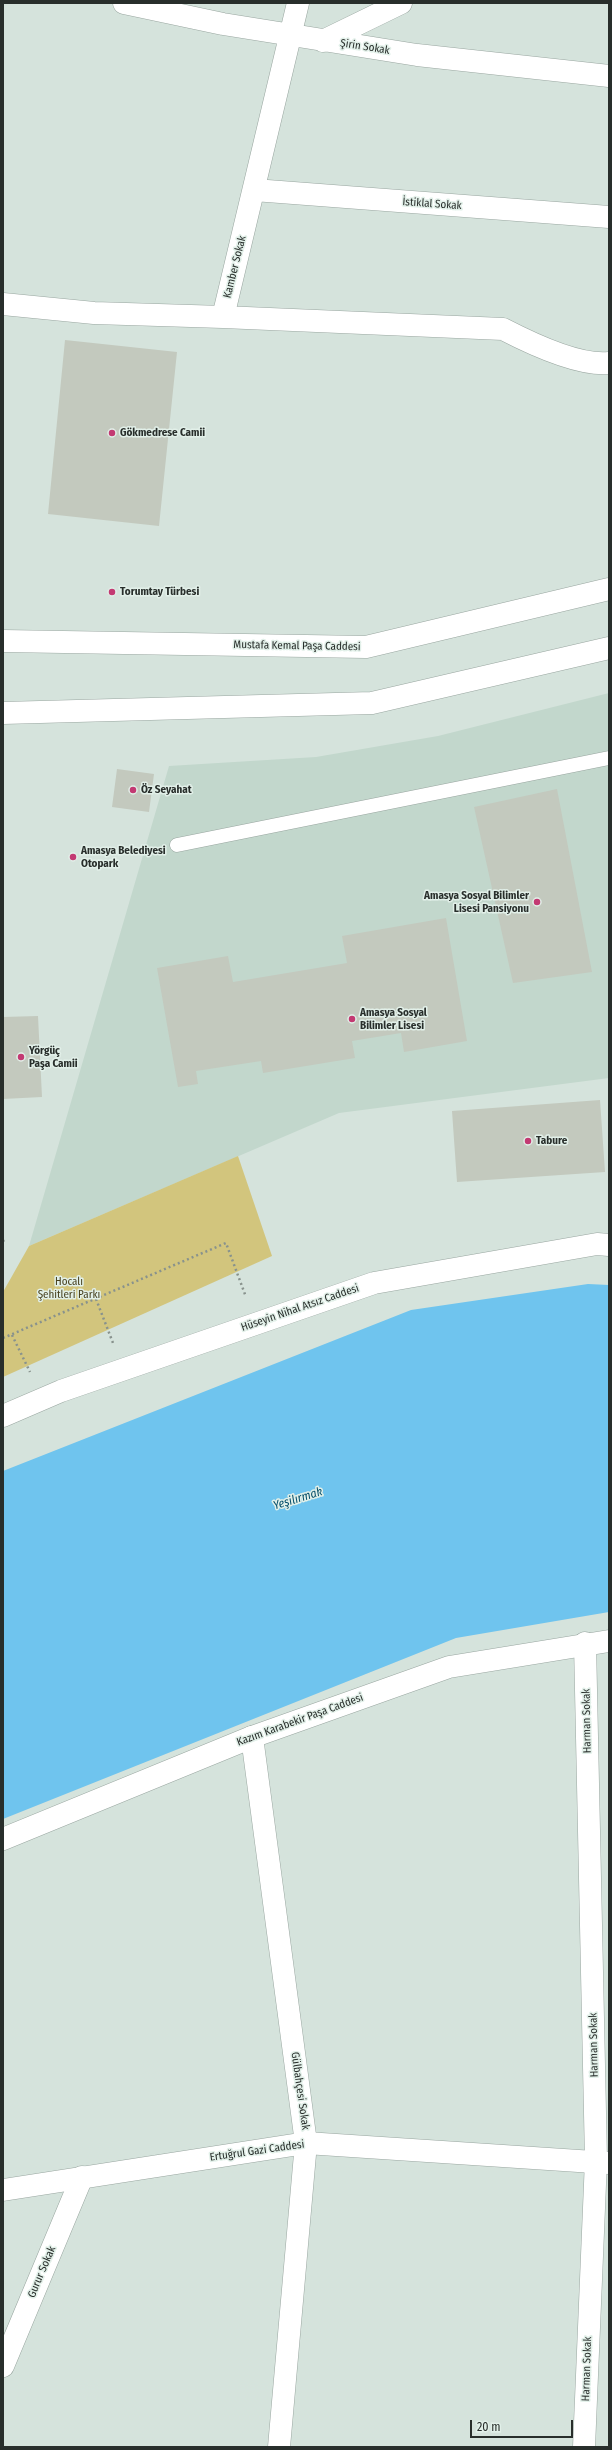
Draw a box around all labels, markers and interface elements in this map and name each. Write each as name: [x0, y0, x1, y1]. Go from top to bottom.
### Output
street label: Şirin Sokak: [339, 37, 391, 57]
street label: İstiklal Sokak: [402, 195, 462, 213]
street label: Kamber Sokak: [221, 234, 249, 300]
place label: Gökmedrese Camii: [120, 426, 205, 440]
marker: Gökmedrese Camii: [107, 428, 117, 438]
place label: Torumtay Türbesi: [120, 585, 199, 599]
marker: Torumtay Türbesi: [107, 587, 117, 597]
street label: Mustafa Kemal Paşa Caddesi: [233, 638, 361, 654]
place label: Öz Seyahat: [141, 783, 192, 797]
marker: Öz Seyahat: [128, 785, 138, 795]
place label: Amasya Belediyesi Otopark: [81, 844, 166, 870]
marker: Amasya Belediyesi Otopark: [68, 852, 78, 862]
place label: Amasya Sosyal Bilimler Lisesi Pansiyonu: [424, 889, 529, 915]
marker: Amasya Sosyal Bilimler Lisesi Pansiyonu: [532, 897, 542, 907]
place label: Amasya Sosyal Bilimler Lisesi: [360, 1006, 427, 1032]
marker: Amasya Sosyal Bilimler Lisesi: [347, 1014, 357, 1024]
place label: Yörgüç Paşa Camii: [29, 1044, 78, 1070]
marker: Yörgüç Paşa Camii: [16, 1052, 26, 1062]
place label: Tabure: [536, 1134, 567, 1148]
marker: Tabure: [523, 1136, 533, 1146]
park label: Hocalı Şehitleri Parkı: [38, 1275, 100, 1301]
street label: Hüseyin Nihal Atsız Caddesi: [239, 1282, 361, 1334]
water label: Yeşilırmak: [272, 1485, 324, 1513]
street label: Harman Sokak: [580, 1688, 594, 1754]
street label: Kazım Karabekir Paşa Caddesi: [235, 1691, 365, 1749]
street label: Harman Sokak: [587, 2012, 601, 2078]
street label: Gülbahçesi Sokak: [288, 2051, 312, 2131]
street label: Ertuğrul Gazi Caddesi: [209, 2138, 305, 2164]
street label: Gurur Sokak: [25, 2244, 59, 2300]
street label: Harman Sokak: [579, 2336, 595, 2402]
scale bar: [472, 2412, 575, 2438]
text: 20 m: [477, 2420, 501, 2434]

